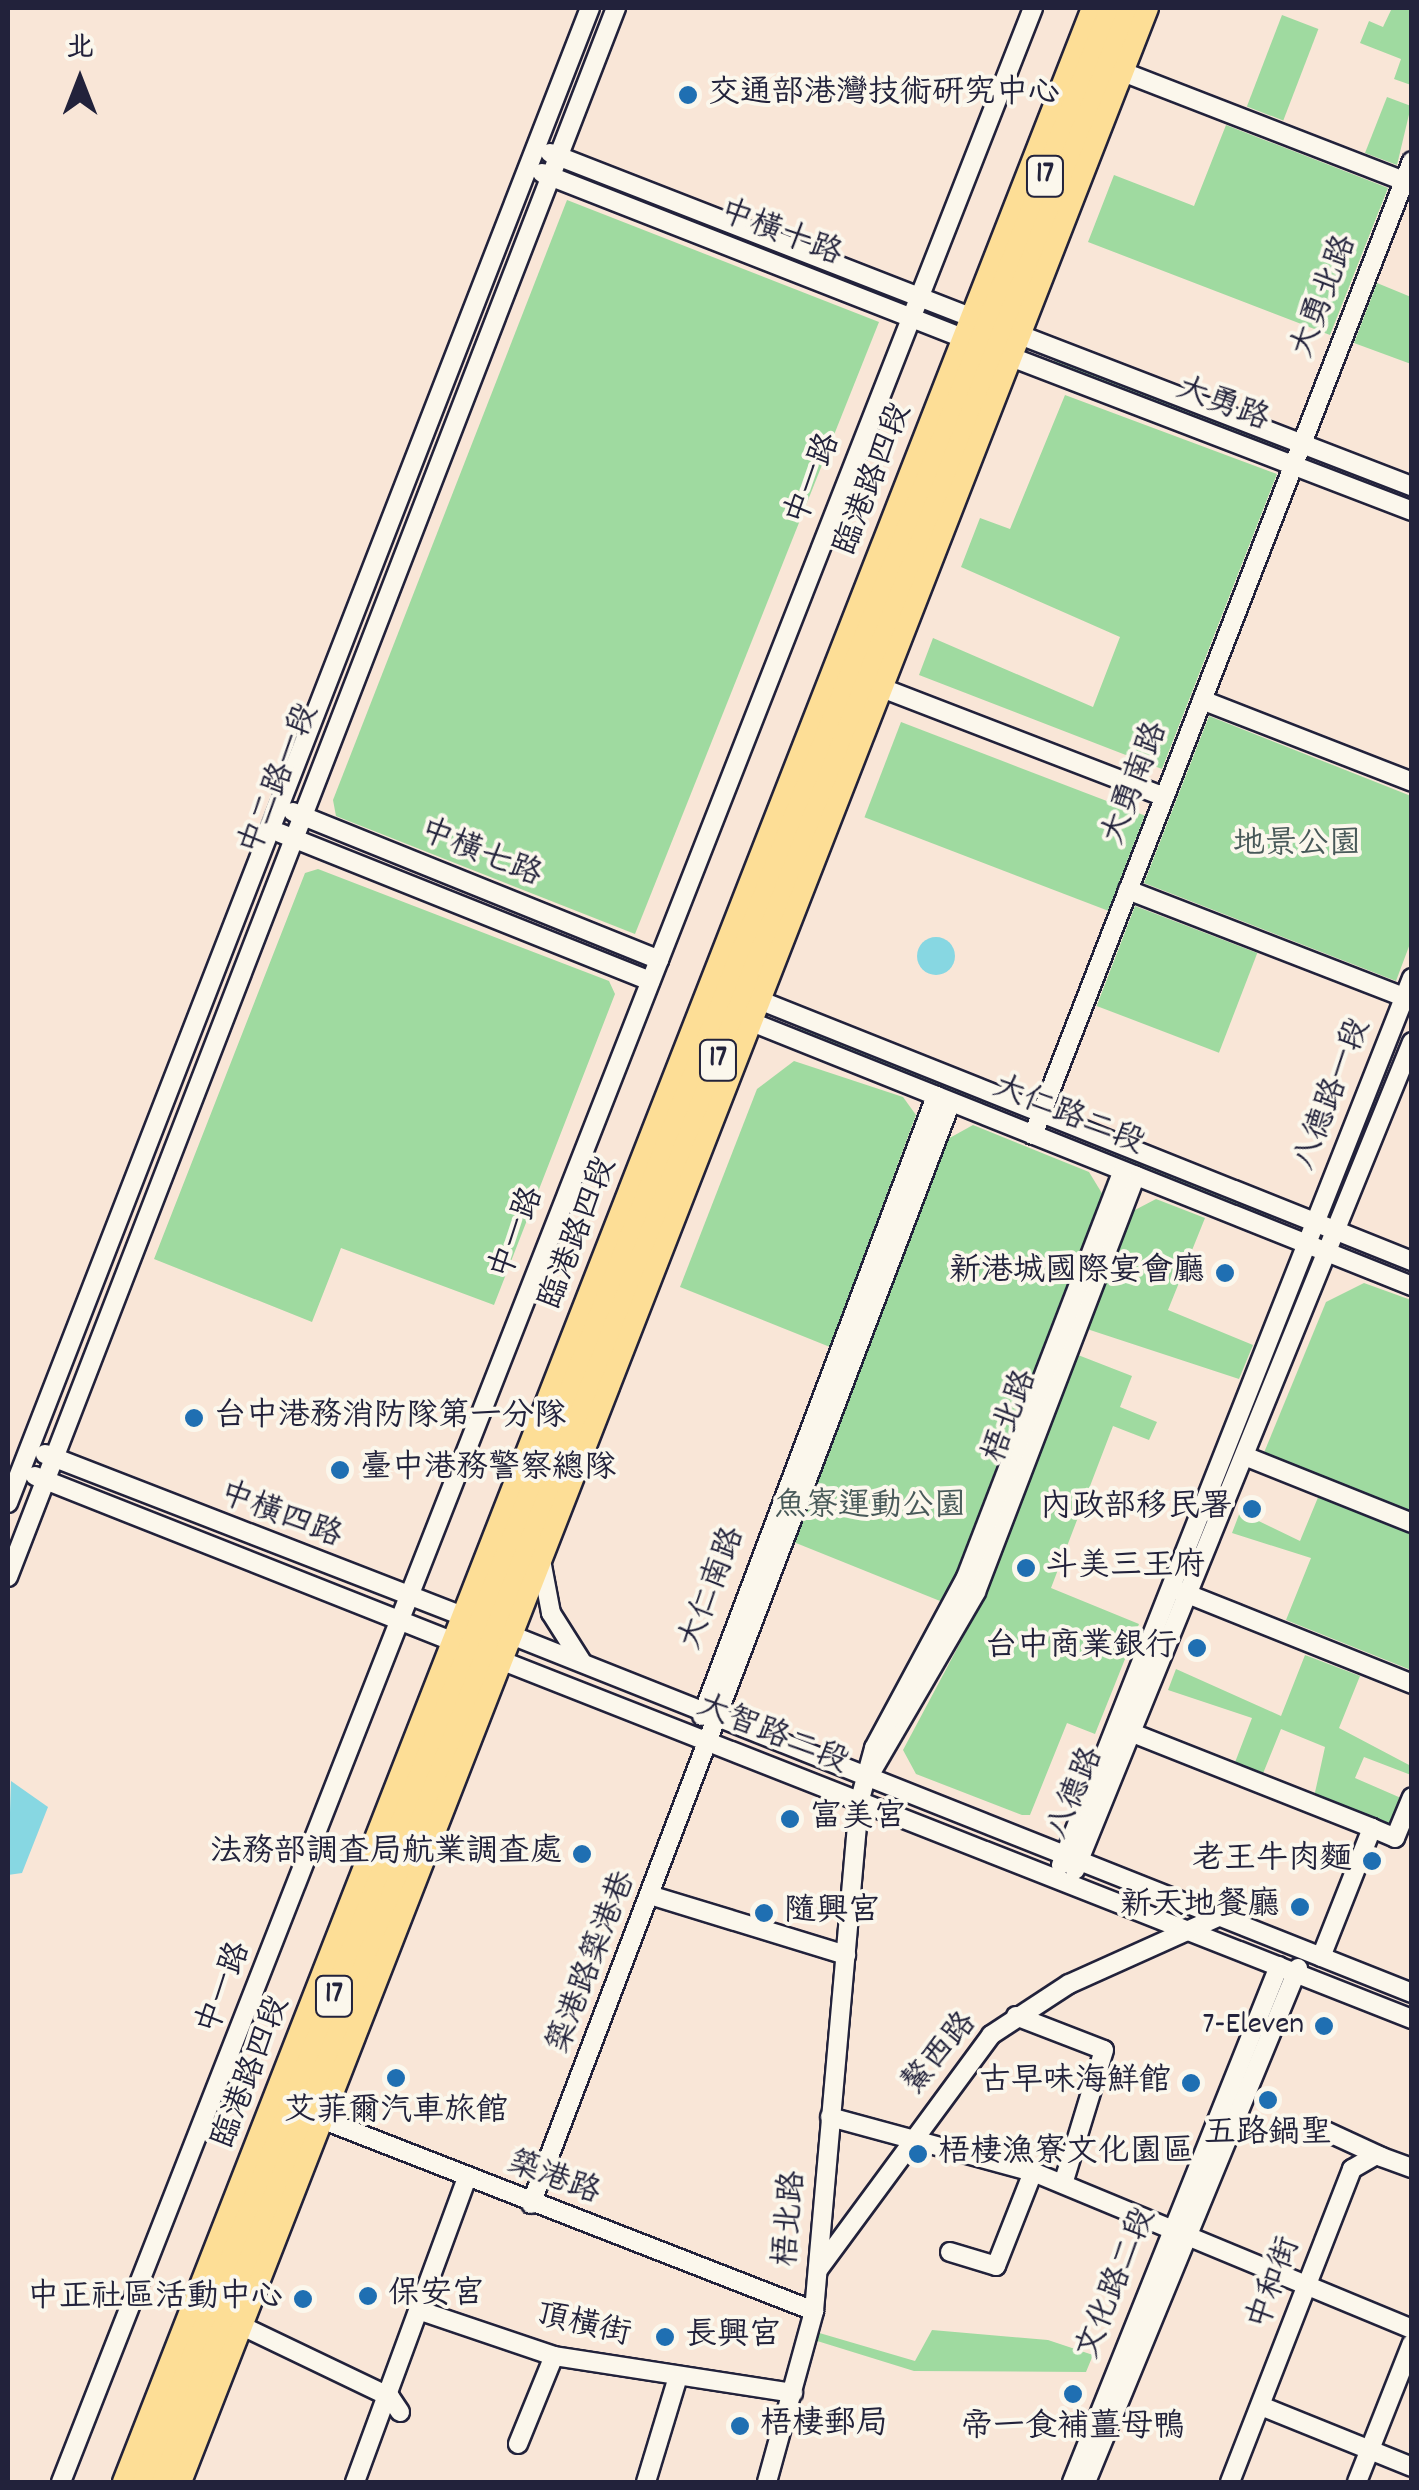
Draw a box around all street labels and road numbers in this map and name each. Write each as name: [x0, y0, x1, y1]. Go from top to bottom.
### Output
road number: 17: [1025, 151, 1065, 201]
street label: 中橫十路: [713, 194, 847, 276]
street label: 大勇北路: [1285, 230, 1367, 364]
street label: 大勇路: [1170, 371, 1274, 441]
street label: 臨港路四段: [828, 398, 922, 562]
street label: 中一路: [779, 428, 851, 532]
street label: 中二路一段: [233, 699, 329, 861]
street label: 大勇南路: [1096, 717, 1178, 851]
street label: 中橫七路: [413, 813, 547, 897]
street label: 八德路一段: [1287, 1013, 1381, 1177]
road number: 17: [698, 1035, 738, 1085]
street label: 大仁路二段: [987, 1069, 1149, 1165]
street label: 臨港路四段: [533, 1152, 627, 1316]
street label: 中一路: [484, 1182, 554, 1286]
street label: 梧北路: [977, 1365, 1047, 1469]
street label: 中橫四路: [213, 1476, 347, 1558]
street label: 大仁南路: [673, 1522, 755, 1656]
street label: 大智路二段: [691, 1688, 853, 1784]
street label: 八德路: [1041, 1742, 1113, 1846]
street label: 築港路築港巷: [542, 1866, 646, 2060]
street label: 中一路: [191, 1937, 261, 2041]
road number: 17: [314, 1971, 354, 2021]
street label: 臨港路四段: [206, 1991, 300, 2155]
street label: 鰲西路: [895, 2006, 987, 2104]
street label: 築港路: [501, 2146, 605, 2214]
street label: 梧北路: [769, 2170, 815, 2268]
street label: 文化路二段: [1070, 2203, 1166, 2365]
street label: 中和街: [1242, 2232, 1310, 2336]
street label: 頂橫街: [532, 2297, 634, 2357]

